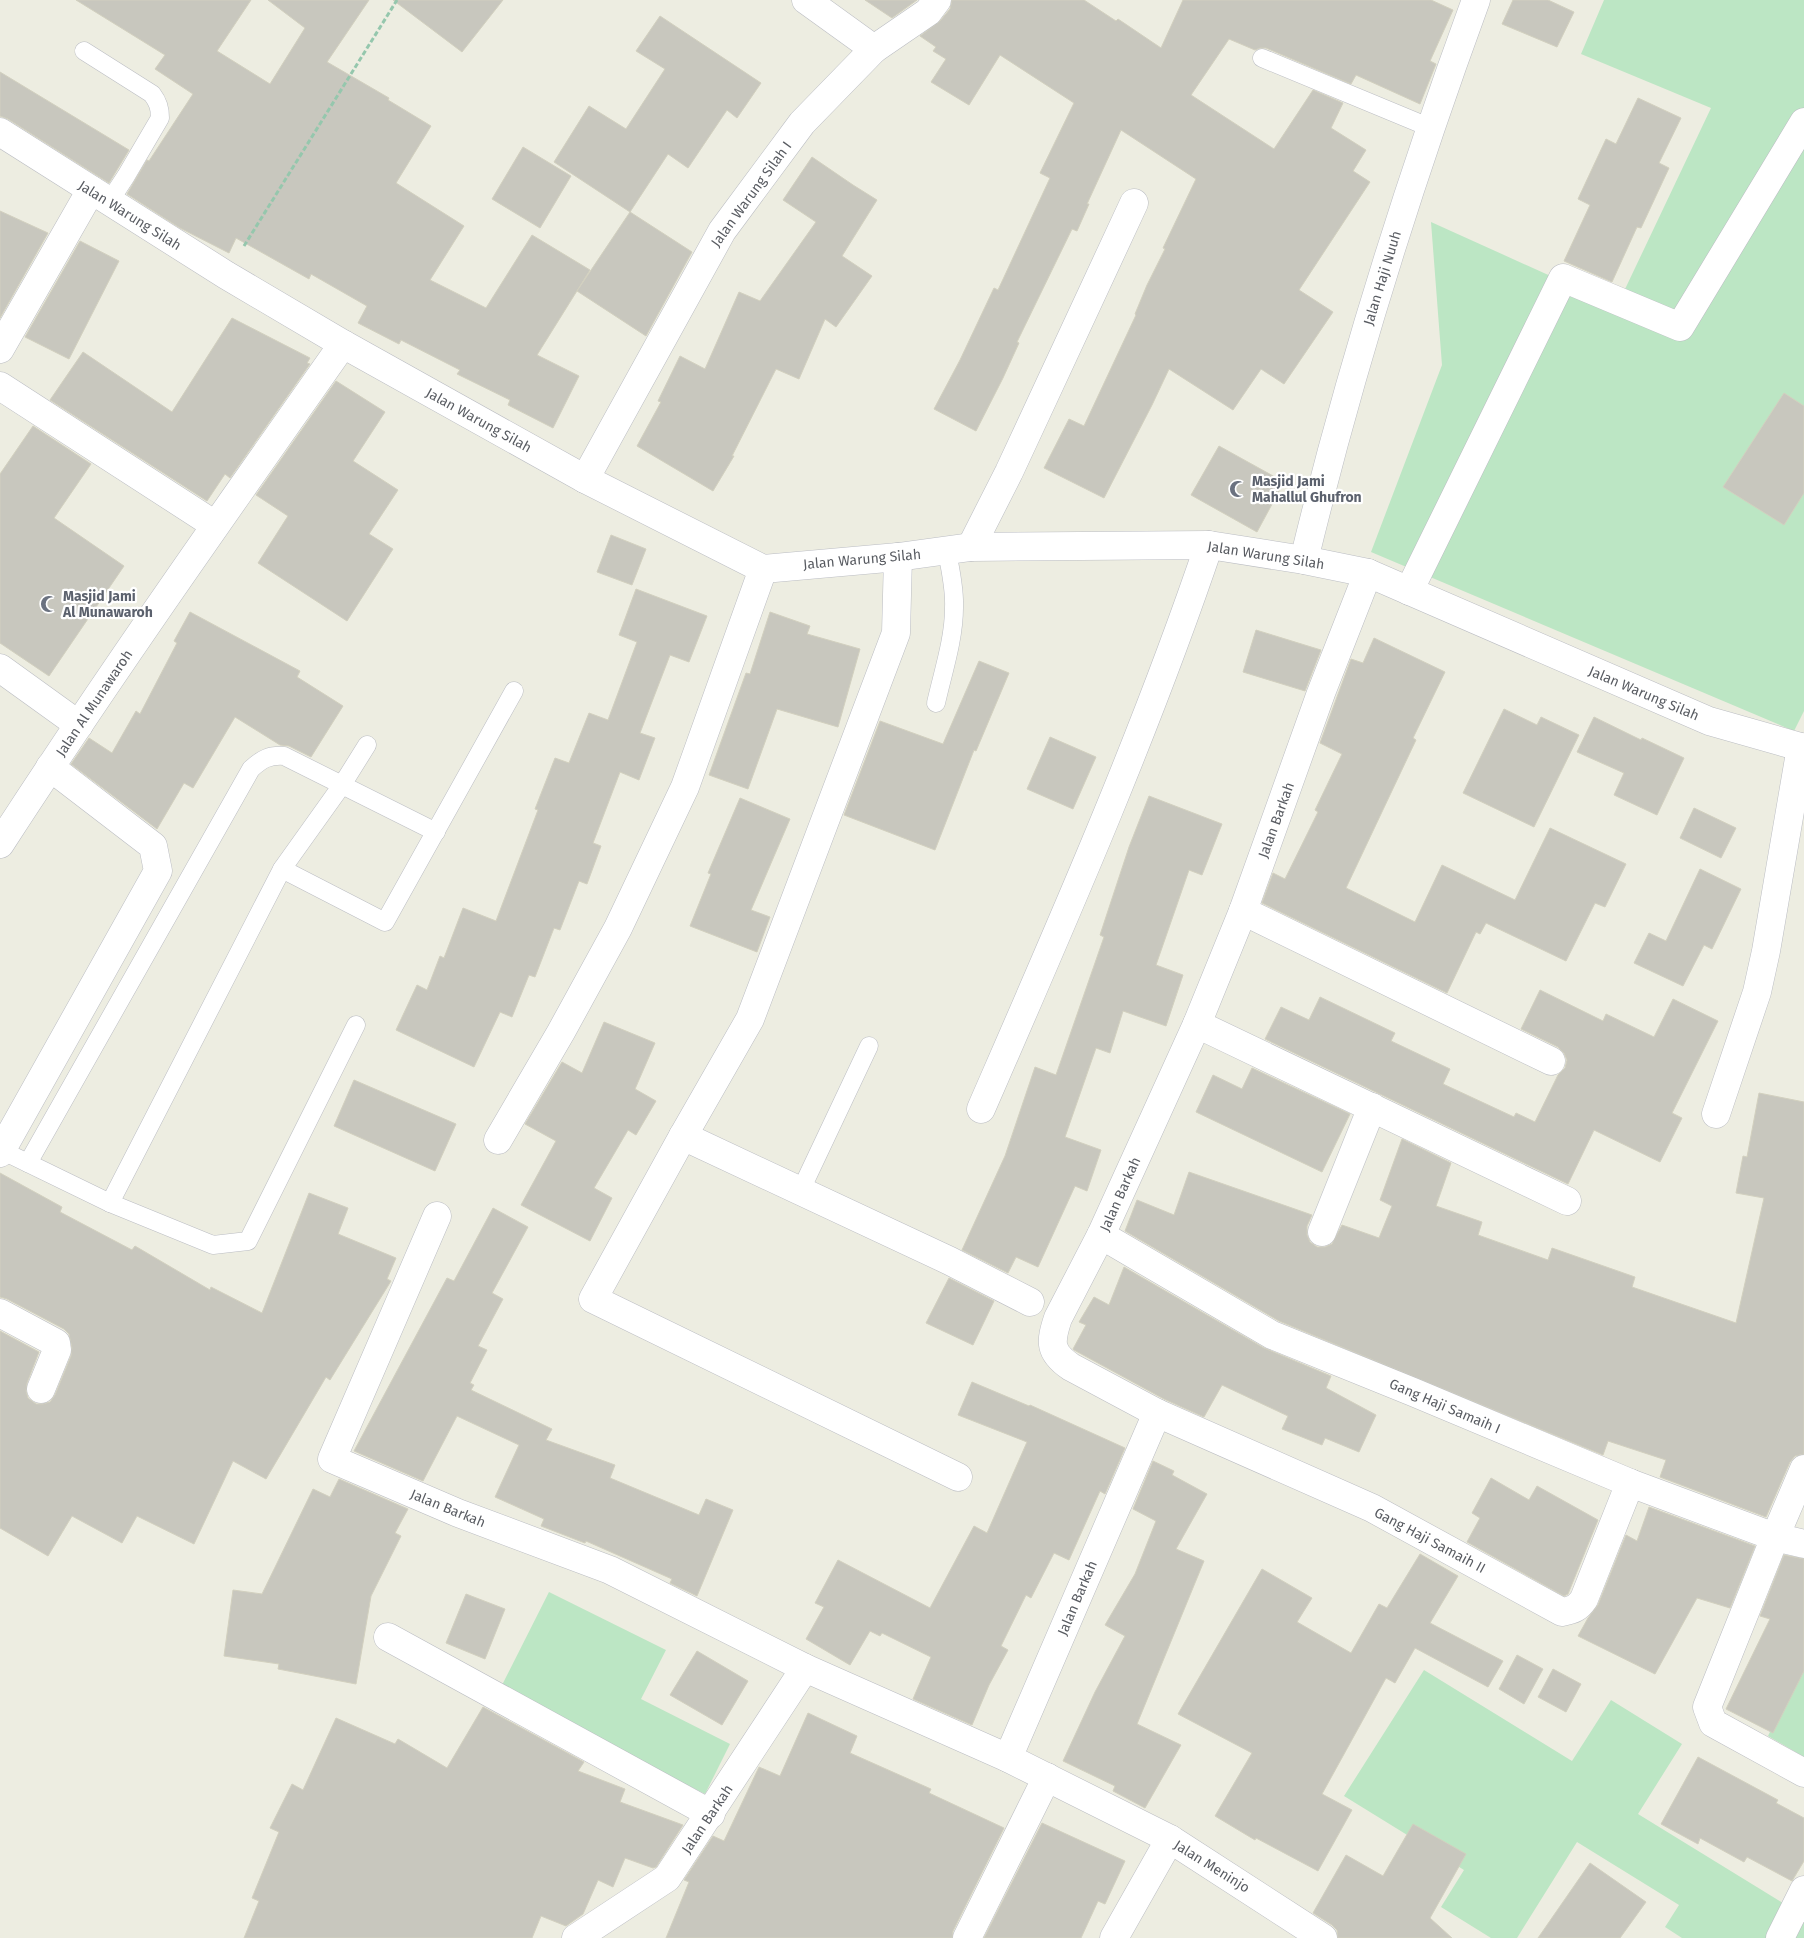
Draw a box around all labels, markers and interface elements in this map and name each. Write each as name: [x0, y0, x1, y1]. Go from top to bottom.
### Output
street label: Jalan Warung Silah I: [707, 138, 795, 250]
street label: Jalan Warung Silah: [75, 177, 184, 254]
street label: Jalan Haji Nuuh: [1360, 229, 1405, 327]
street label: Jalan Warung Silah: [423, 384, 535, 457]
place label: Masjid Jami Mahallul Ghufron: [1252, 473, 1362, 506]
mosque icon: Masjid Jami Mahallul Ghufron: [1228, 479, 1248, 499]
street label: Jalan Warung Silah: [1206, 538, 1326, 573]
street label: Jalan Warung Silah: [802, 546, 922, 573]
place label: Masjid Jami Al Munawaroh: [62, 588, 153, 621]
mosque icon: Masjid Jami Al Munawaroh: [39, 594, 59, 614]
street label: Jalan Al Munawaroh: [52, 647, 136, 760]
street label: Jalan Warung Silah: [1586, 663, 1702, 724]
street label: Jalan Barkah: [1255, 780, 1298, 860]
street label: Jalan Barkah: [1096, 1154, 1144, 1234]
street label: Gang Haji Samaih I: [1387, 1375, 1503, 1438]
street label: Jalan Barkah: [408, 1486, 488, 1531]
street label: Gang Haji Samaih II: [1371, 1504, 1488, 1577]
street label: Jalan Barkah: [1054, 1558, 1101, 1638]
street label: Jalan Barkah: [678, 1782, 737, 1857]
street label: Jalan Meninjo: [1171, 1836, 1253, 1896]

